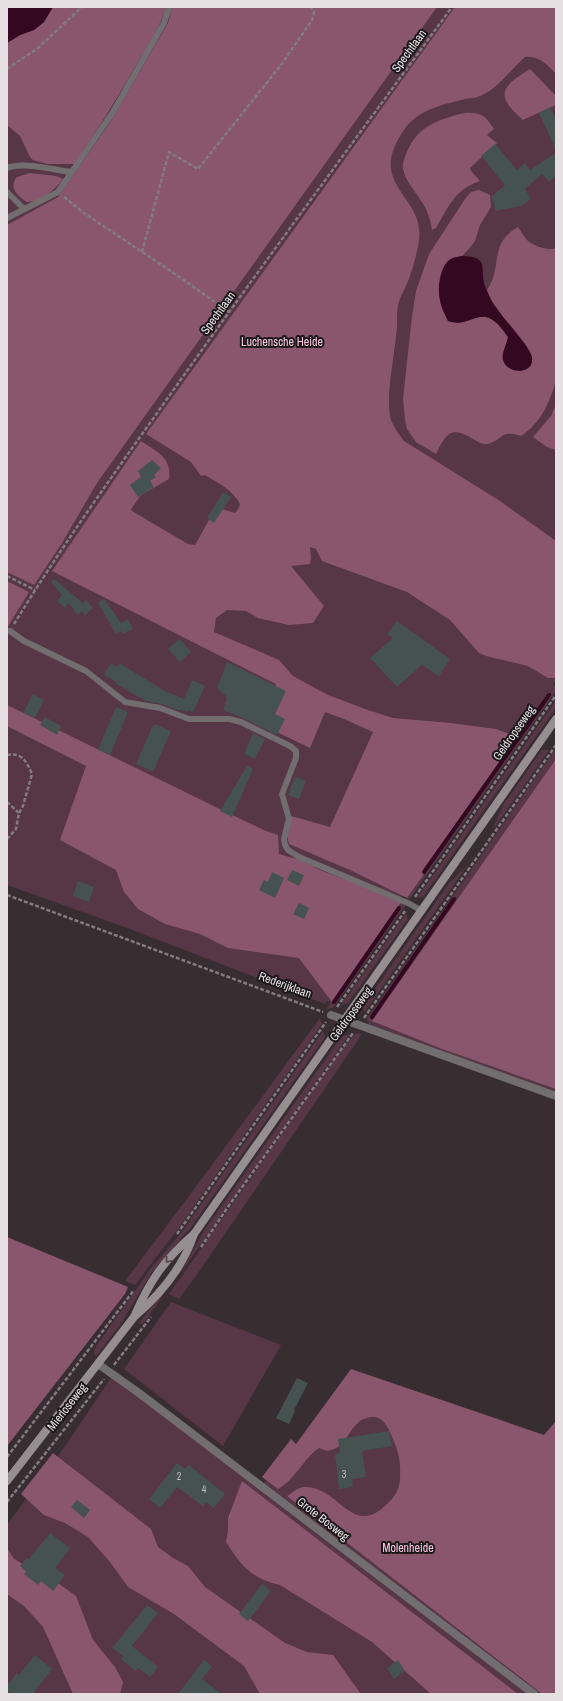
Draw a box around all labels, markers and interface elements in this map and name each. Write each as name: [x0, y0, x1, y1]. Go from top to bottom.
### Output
street label: Spechtlaan: [388, 26, 430, 76]
street label: Spechtlaan: [197, 288, 239, 338]
park label: Luchensche Heide: [241, 334, 323, 350]
street label: Geldropseweg: [489, 702, 539, 764]
street label: Rederijklaan: [256, 968, 314, 1002]
street label: Geldropseweg: [326, 983, 376, 1044]
one-way arrow: [166, 1255, 173, 1262]
street label: Mierloseweg: [44, 1380, 91, 1434]
house number: 3: [342, 1468, 347, 1481]
house number: 2: [177, 1470, 182, 1483]
house number: 4: [202, 1483, 207, 1496]
street label: Grote Bosweg: [294, 1493, 353, 1545]
park label: Molenheide: [382, 1540, 434, 1556]

